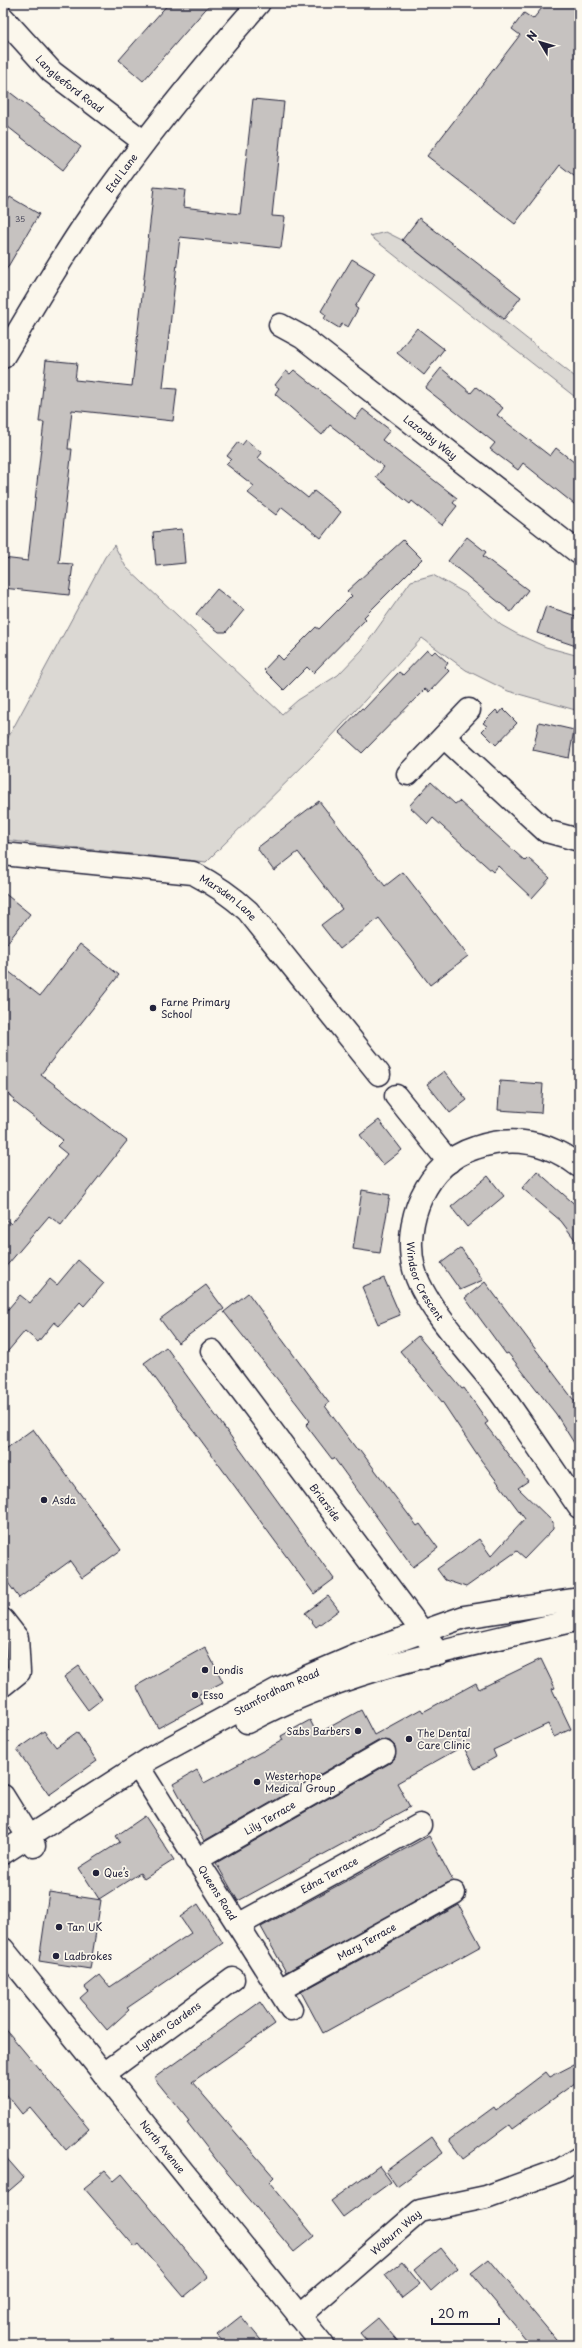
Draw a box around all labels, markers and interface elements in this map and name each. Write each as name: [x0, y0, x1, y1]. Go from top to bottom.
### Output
north arrow: [520, 22, 560, 62]
text: N: [522, 27, 541, 44]
street label: Langleeford Road: [33, 51, 107, 116]
street label: Etal Lane: [101, 150, 141, 195]
house number: 35: [15, 213, 25, 225]
street label: Lazonby Way: [401, 411, 461, 463]
street label: Marsden Lane: [197, 870, 261, 924]
place label: Farne Primary School: [161, 994, 231, 1021]
marker: Farne Primary School: [148, 1003, 158, 1013]
street label: Windsor Crescent: [404, 1241, 448, 1323]
street label: Briarside: [307, 1480, 345, 1524]
place label: Asda: [52, 1492, 77, 1507]
marker: Asda: [39, 1495, 49, 1505]
place label: Londis: [213, 1662, 244, 1677]
street label: Stamfordham Road: [231, 1664, 322, 1719]
marker: Londis: [200, 1665, 210, 1675]
place label: Esso: [203, 1687, 224, 1702]
marker: Esso: [190, 1690, 200, 1700]
place label: Sabs Barbers: [287, 1723, 350, 1738]
place label: The Dental Care Clinic: [417, 1725, 471, 1752]
marker: Sabs Barbers: [353, 1726, 363, 1736]
marker: The Dental Care Clinic: [404, 1734, 414, 1744]
place label: Westerhope Medical Group: [265, 1768, 336, 1795]
marker: Westerhope Medical Group: [252, 1777, 262, 1787]
street label: Lily Terrace: [241, 1796, 298, 1838]
street label: Edna Terrace: [297, 1853, 360, 1896]
street label: Queens Road: [195, 1862, 241, 1923]
place label: Que’s: [104, 1865, 129, 1880]
marker: Que’s: [91, 1868, 101, 1878]
place label: Tan UK: [67, 1919, 102, 1934]
street label: Mary Terrace: [334, 1919, 398, 1963]
marker: Tan UK: [54, 1922, 64, 1932]
place label: Ladbrokes: [64, 1948, 112, 1963]
marker: Ladbrokes: [51, 1951, 61, 1961]
street label: Lynden Gardens: [133, 1997, 204, 2055]
street label: North Avenue: [137, 2116, 190, 2177]
street label: Woburn Way: [367, 2205, 424, 2258]
scale bar: [432, 2300, 499, 2326]
text: 20 m: [438, 2304, 469, 2322]

